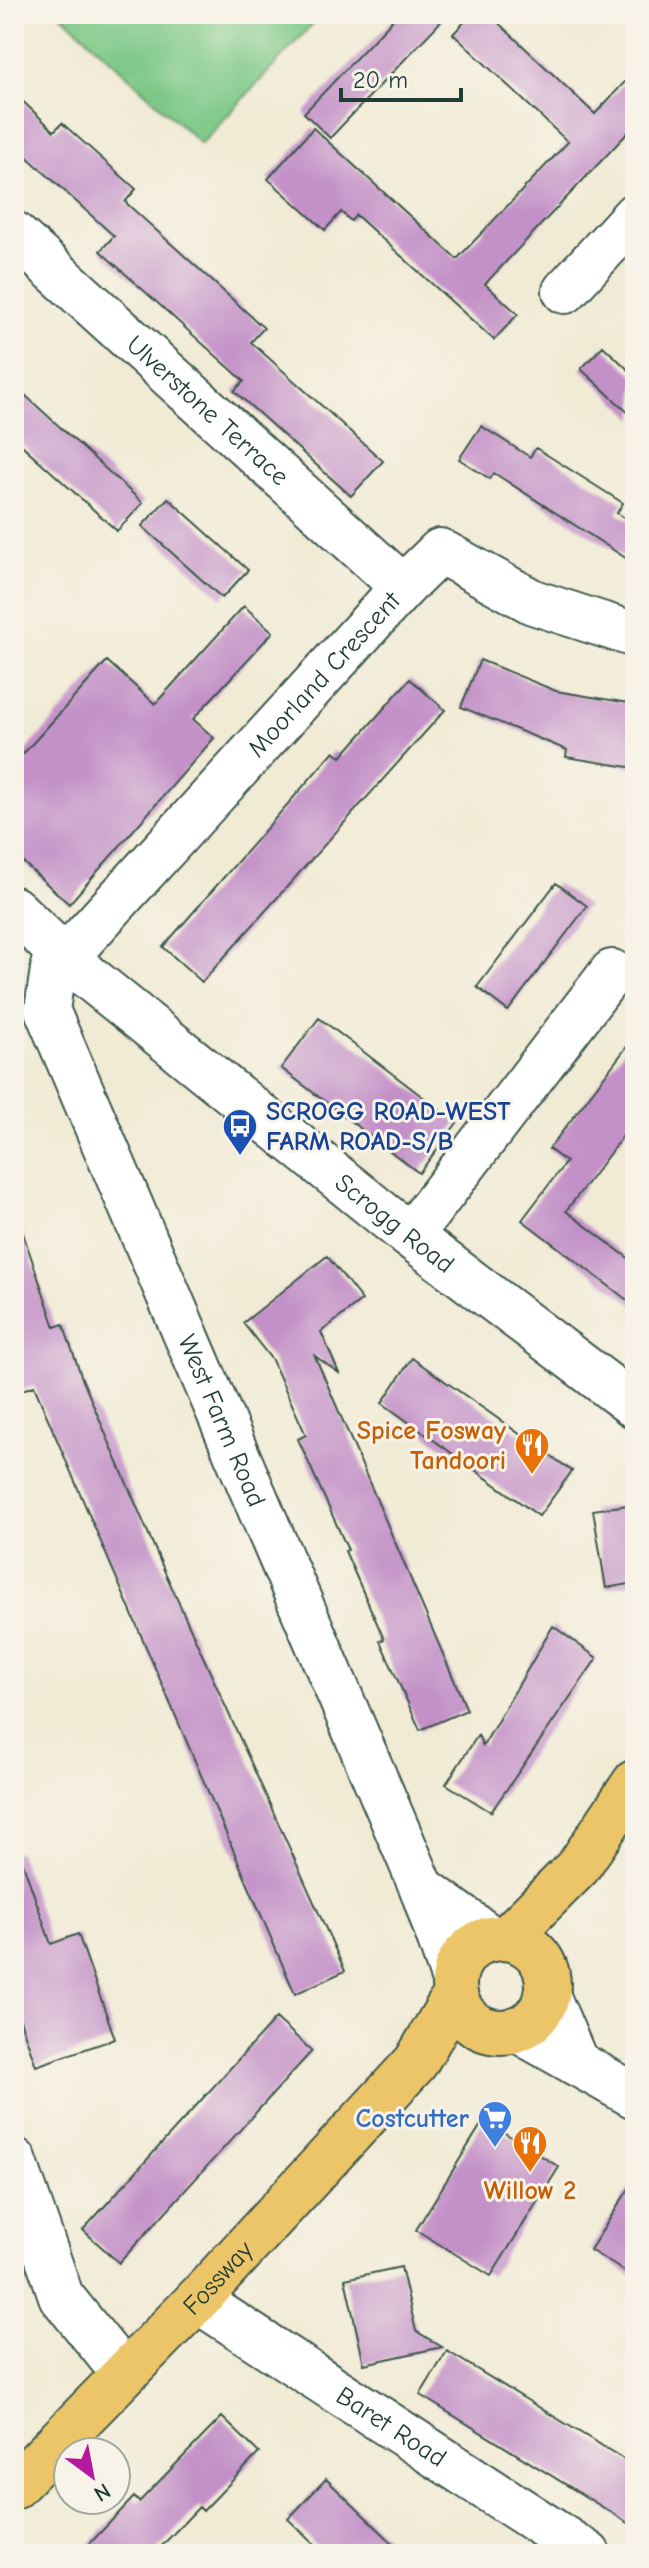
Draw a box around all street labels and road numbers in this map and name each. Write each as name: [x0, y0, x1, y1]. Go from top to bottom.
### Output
street label: Ulverstone Terrace: [120, 330, 295, 492]
street label: Moorland Crescent: [242, 585, 408, 764]
street label: Scrogg Road: [329, 1168, 460, 1280]
street label: West Farm Road: [171, 1330, 271, 1512]
street label: Fossway: [177, 2235, 260, 2321]
street label: Baret Road: [331, 2381, 451, 2474]

